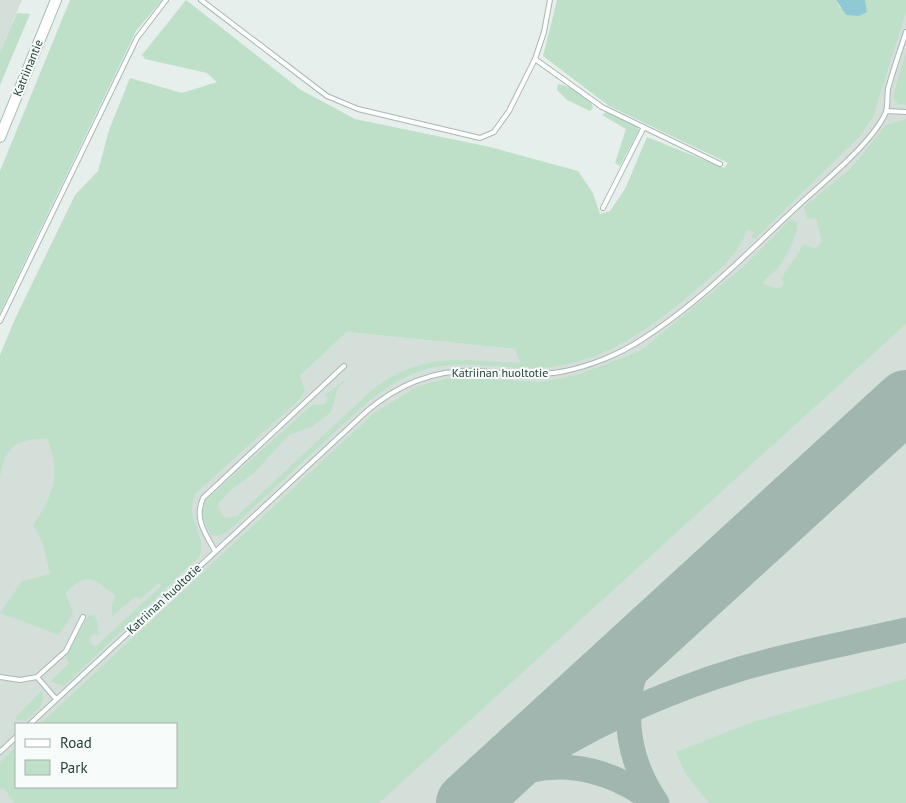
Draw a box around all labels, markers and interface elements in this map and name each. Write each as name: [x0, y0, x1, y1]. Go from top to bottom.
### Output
street label: Katriinantie: [9, 37, 46, 98]
street label: Katriinan huoltotie: [452, 365, 548, 380]
street label: Katriinan huoltotie: [123, 560, 204, 637]
legend: [15, 723, 178, 788]
text: Road: [60, 733, 92, 752]
text: Park: [60, 758, 88, 777]

